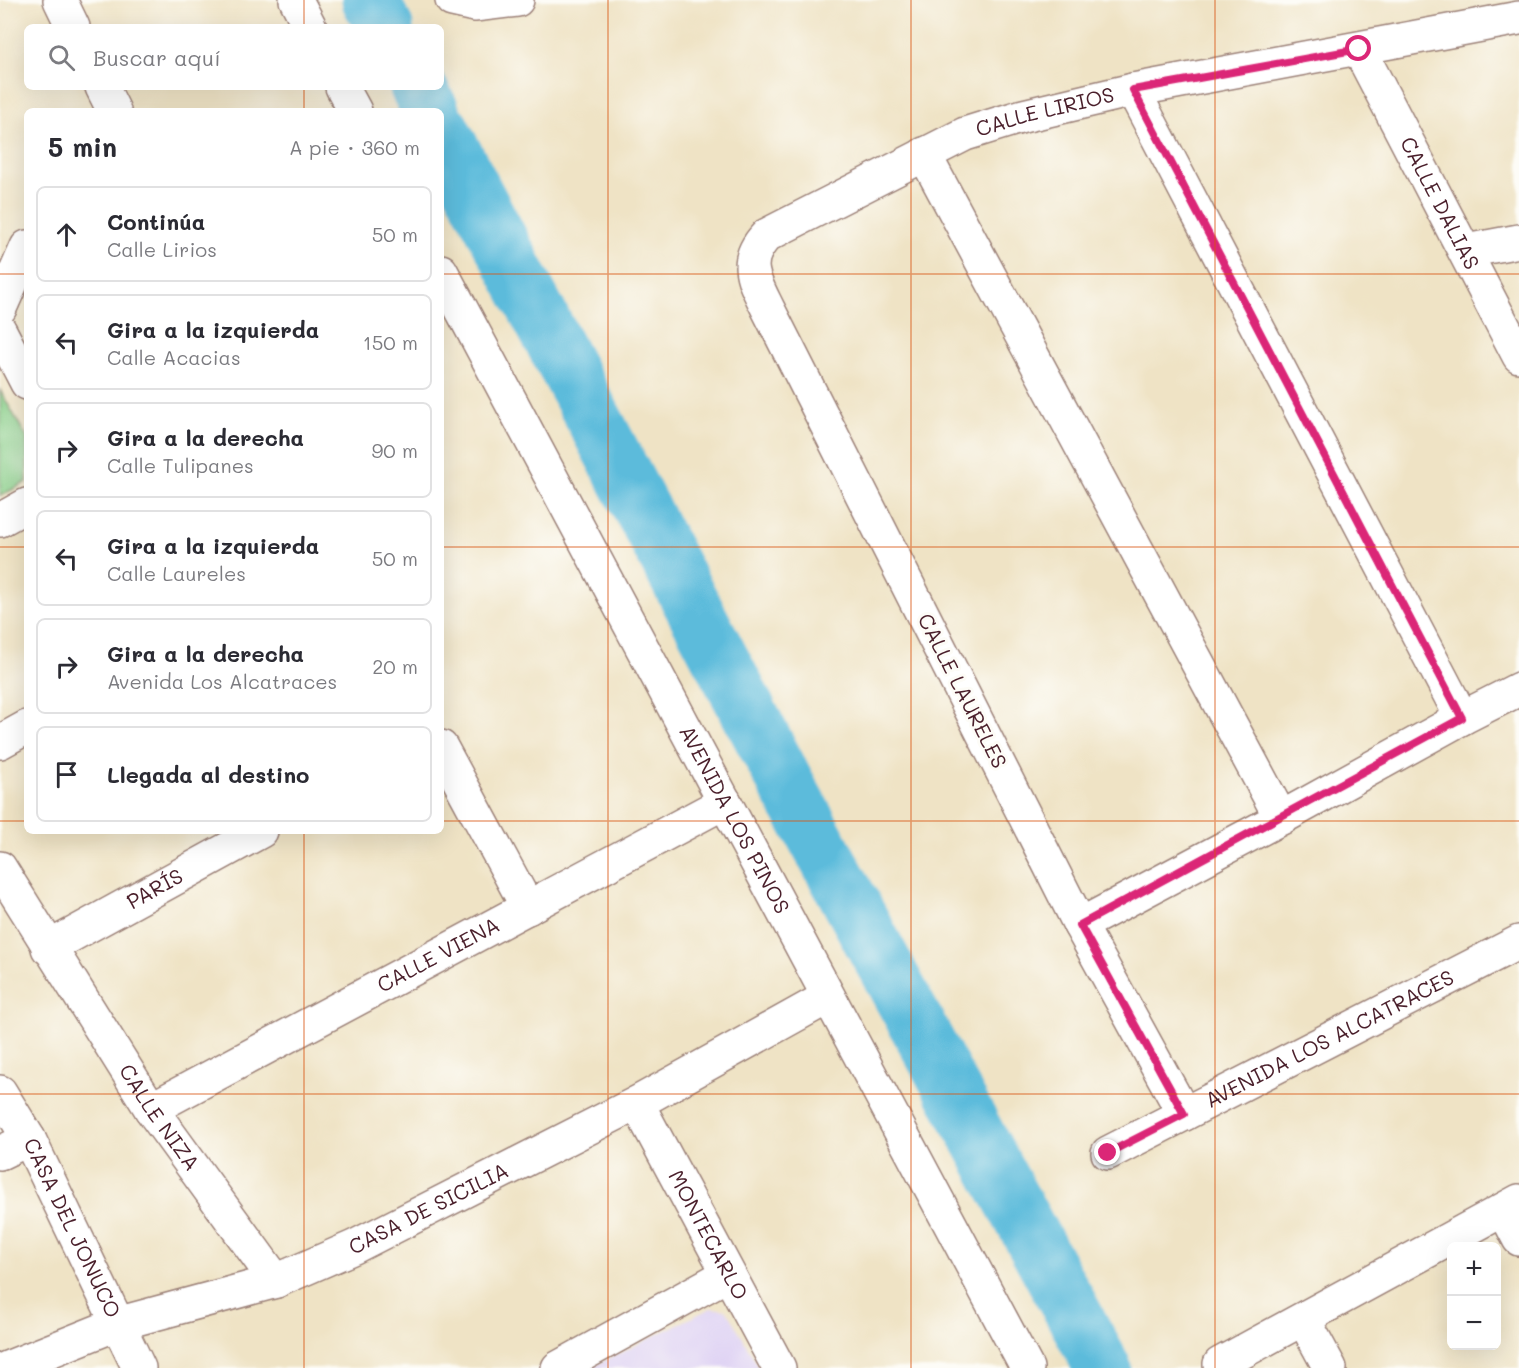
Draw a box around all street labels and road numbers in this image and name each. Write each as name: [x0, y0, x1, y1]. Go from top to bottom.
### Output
street label: CALLE LIRIOS: [972, 80, 1116, 142]
street label: CALLE DALIAS: [1395, 132, 1486, 274]
street label: CALLE LAURELES: [913, 608, 1014, 772]
street label: AVENIDA LOS PINOS: [674, 720, 797, 918]
street label: PARÍS: [121, 862, 187, 914]
street label: CALLE VIENA: [372, 910, 504, 998]
street label: AVENIDA LOS ALCATRACES: [1200, 963, 1458, 1113]
street label: CALLE NIZA: [114, 1058, 206, 1176]
street label: CASA DEL JONUCO: [18, 1133, 128, 1322]
street label: CASA DE SICILIA: [343, 1156, 512, 1260]
street label: MONTECARLO: [663, 1165, 755, 1304]

